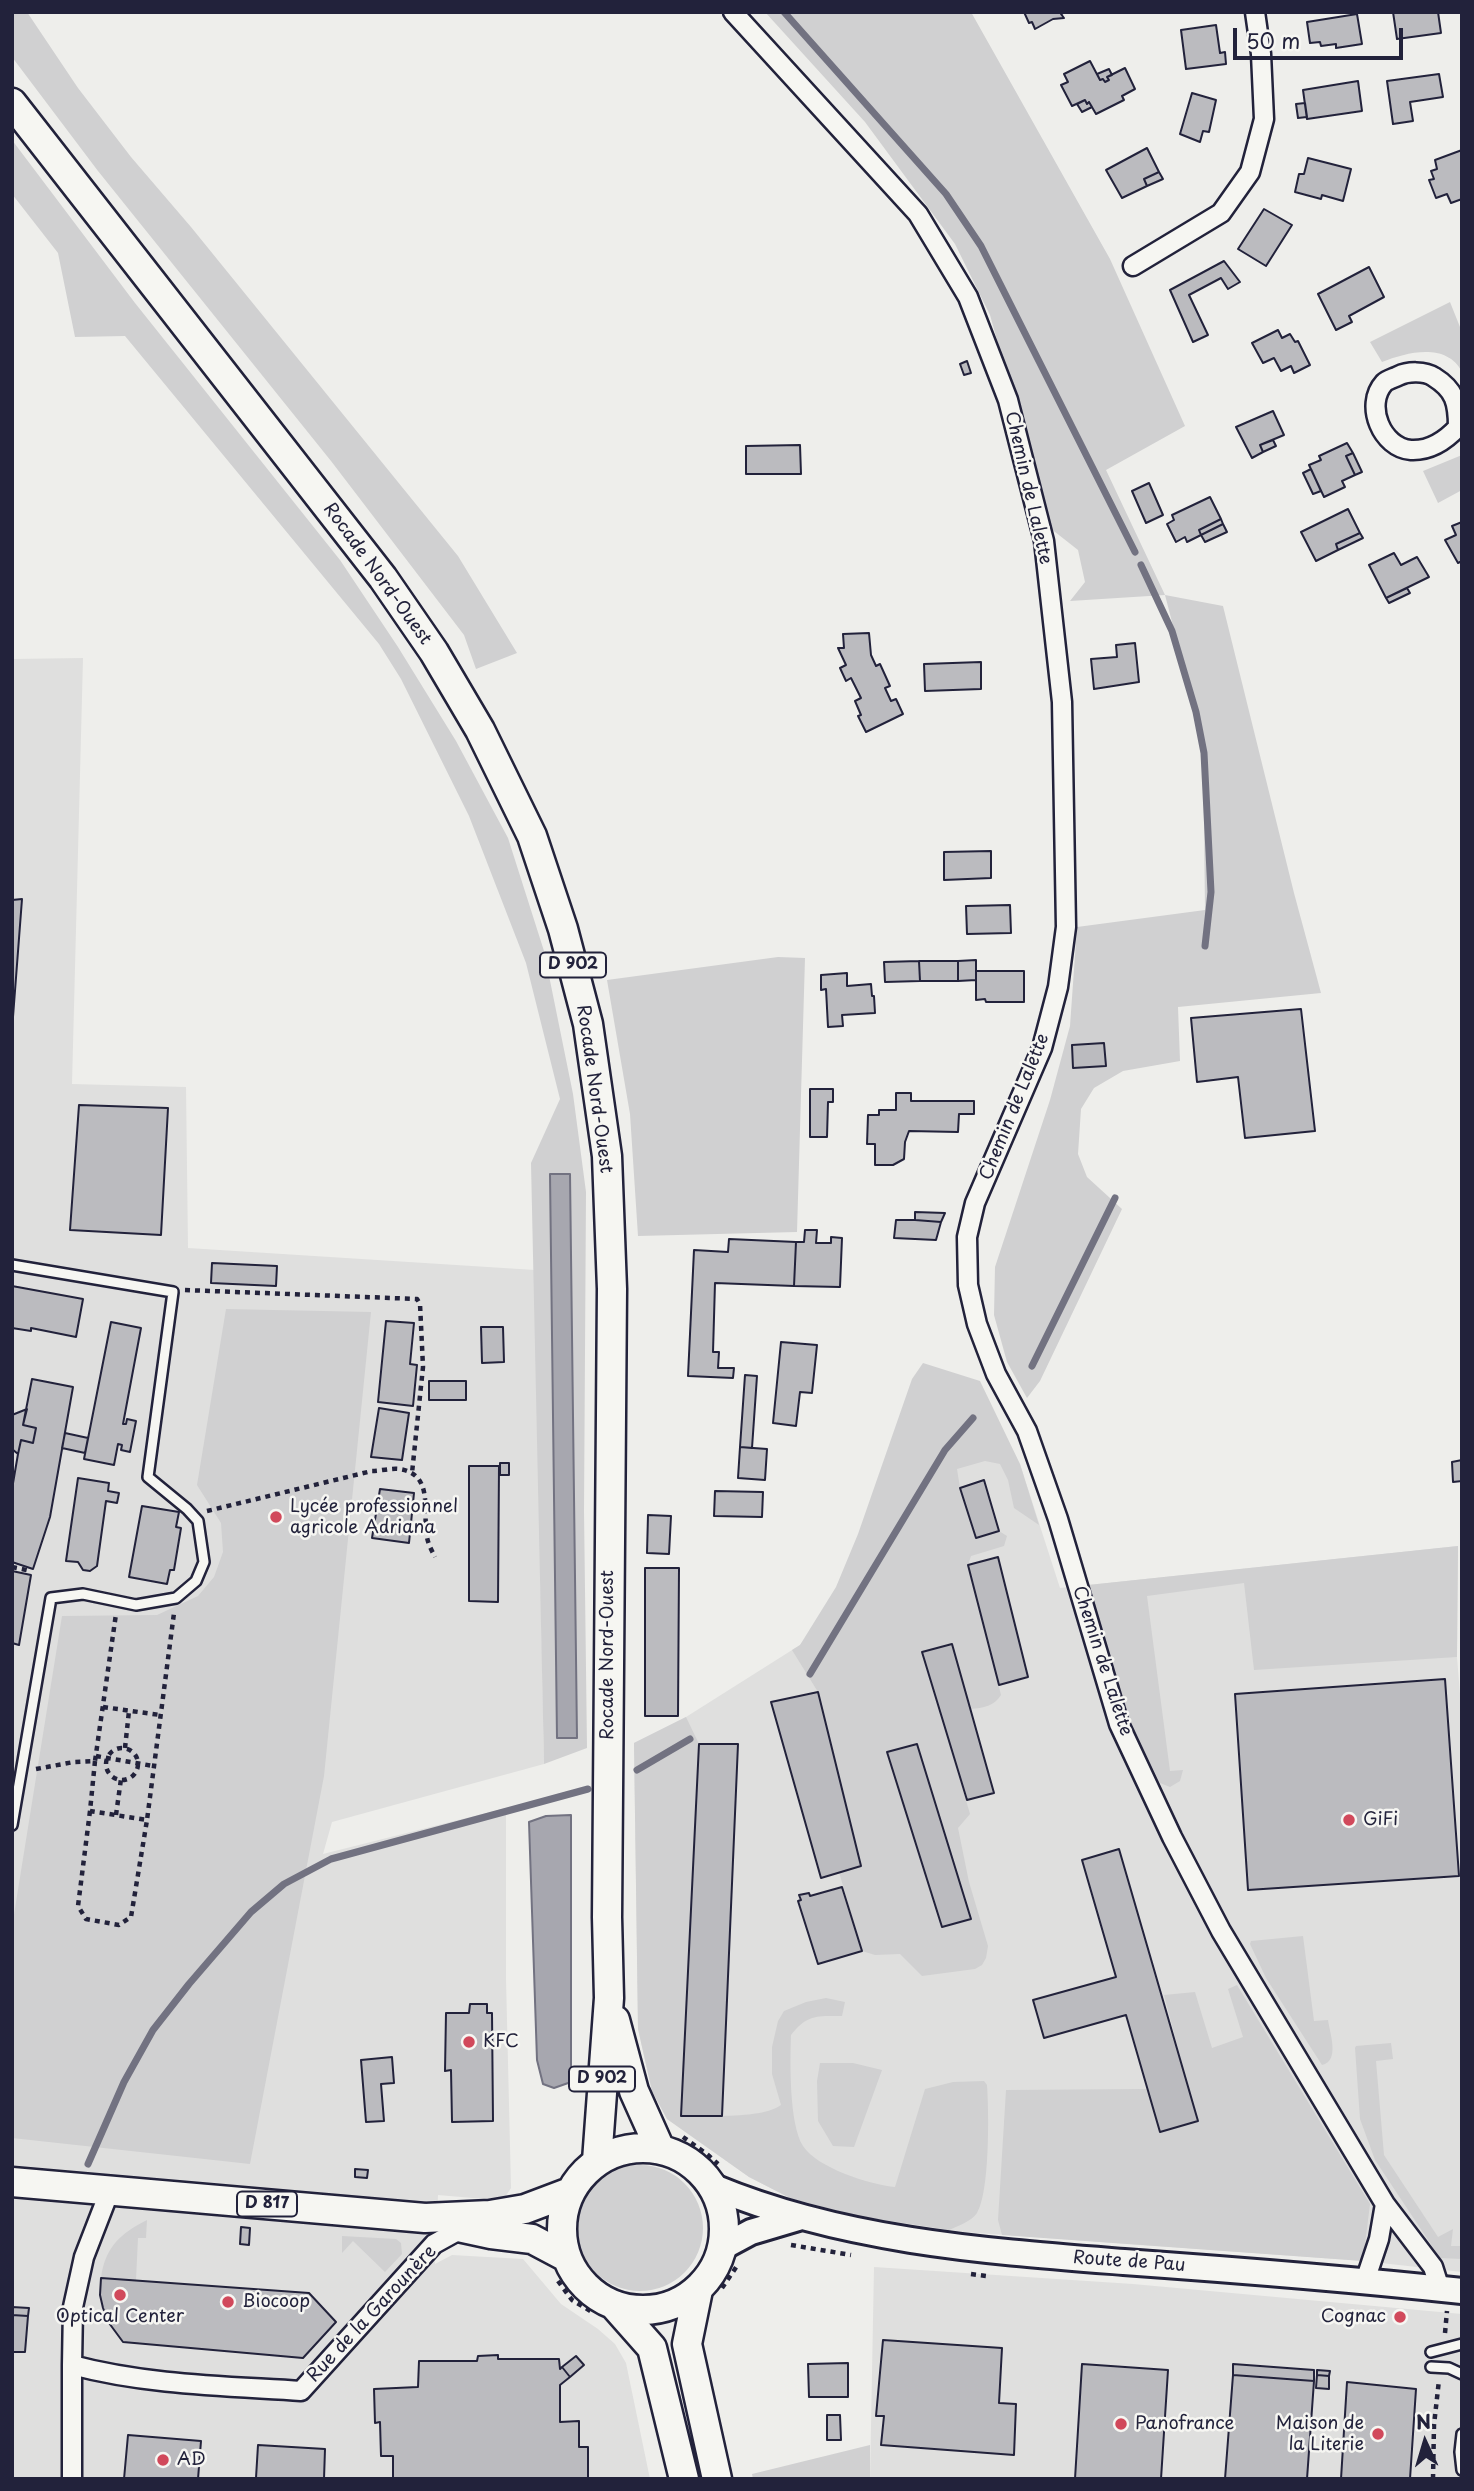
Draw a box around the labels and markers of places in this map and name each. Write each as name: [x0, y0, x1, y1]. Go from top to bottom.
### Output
place label: Lycée professionnel agricole Adriana: [290, 1496, 458, 1538]
marker: Lycée professionnel agricole Adriana: [268, 1509, 284, 1525]
place label: GiFi: [1363, 1809, 1398, 1831]
marker: GiFi: [1341, 1812, 1357, 1828]
place label: KFC: [483, 2031, 519, 2053]
marker: KFC: [461, 2034, 477, 2050]
marker: Optical Center: [112, 2287, 128, 2303]
place label: Biocoop: [242, 2291, 310, 2313]
marker: Biocoop: [220, 2294, 236, 2310]
place label: Optical Center: [56, 2306, 184, 2328]
place label: Cognac: [1321, 2306, 1386, 2328]
marker: Cognac: [1392, 2309, 1408, 2325]
place label: Panofrance: [1135, 2413, 1234, 2435]
place label: Maison de la Literie: [1276, 2413, 1364, 2456]
marker: Panofrance: [1113, 2416, 1129, 2432]
marker: Maison de la Literie: [1370, 2426, 1386, 2442]
place label: AD: [177, 2449, 206, 2471]
marker: AD: [155, 2452, 171, 2468]

